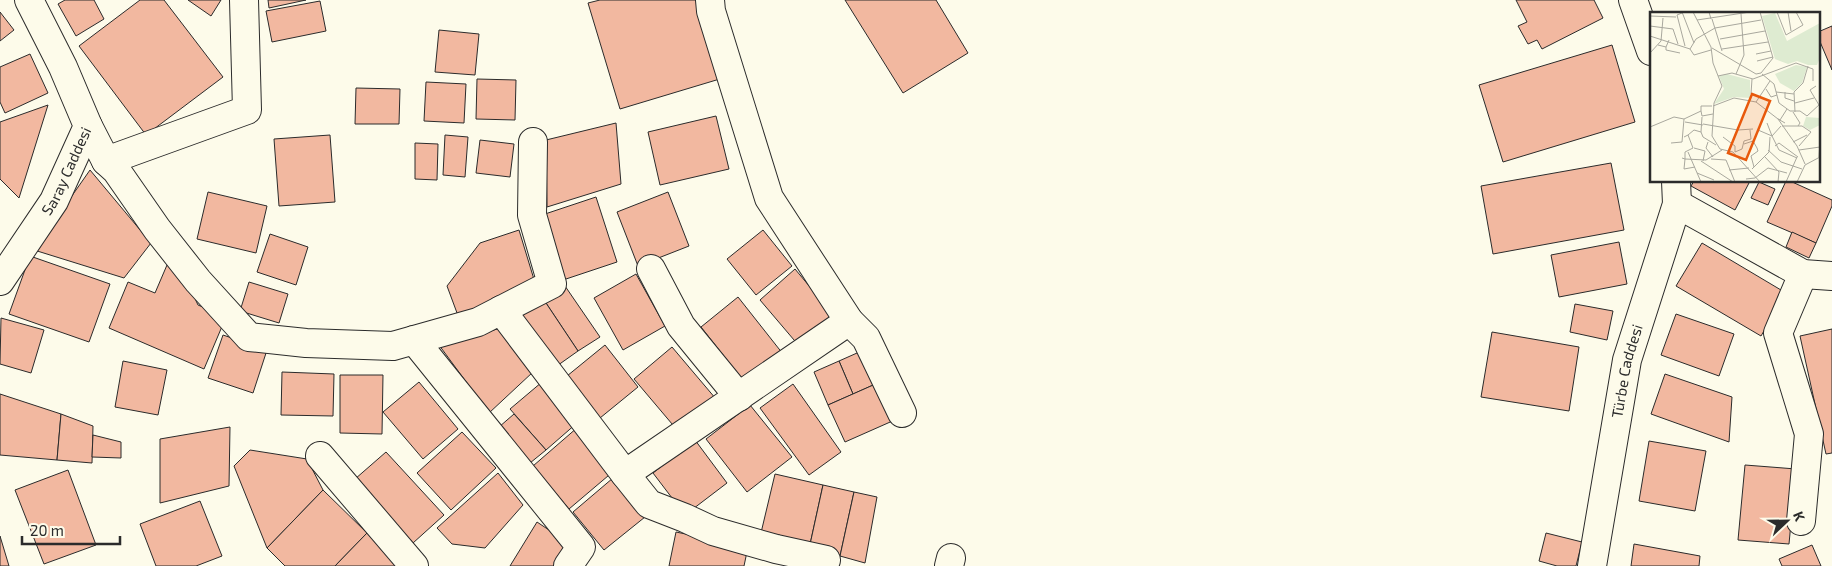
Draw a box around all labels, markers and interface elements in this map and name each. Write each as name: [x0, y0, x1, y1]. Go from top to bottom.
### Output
inset map: [1650, 12, 1820, 182]
street label: Saray Caddesi: [37, 124, 94, 218]
street label: Türbe Caddesi: [1607, 322, 1646, 419]
north arrow: [1762, 496, 1812, 546]
text: K: [1790, 509, 1809, 523]
scale bar: [22, 514, 120, 546]
text: 20 m: [30, 521, 64, 539]

